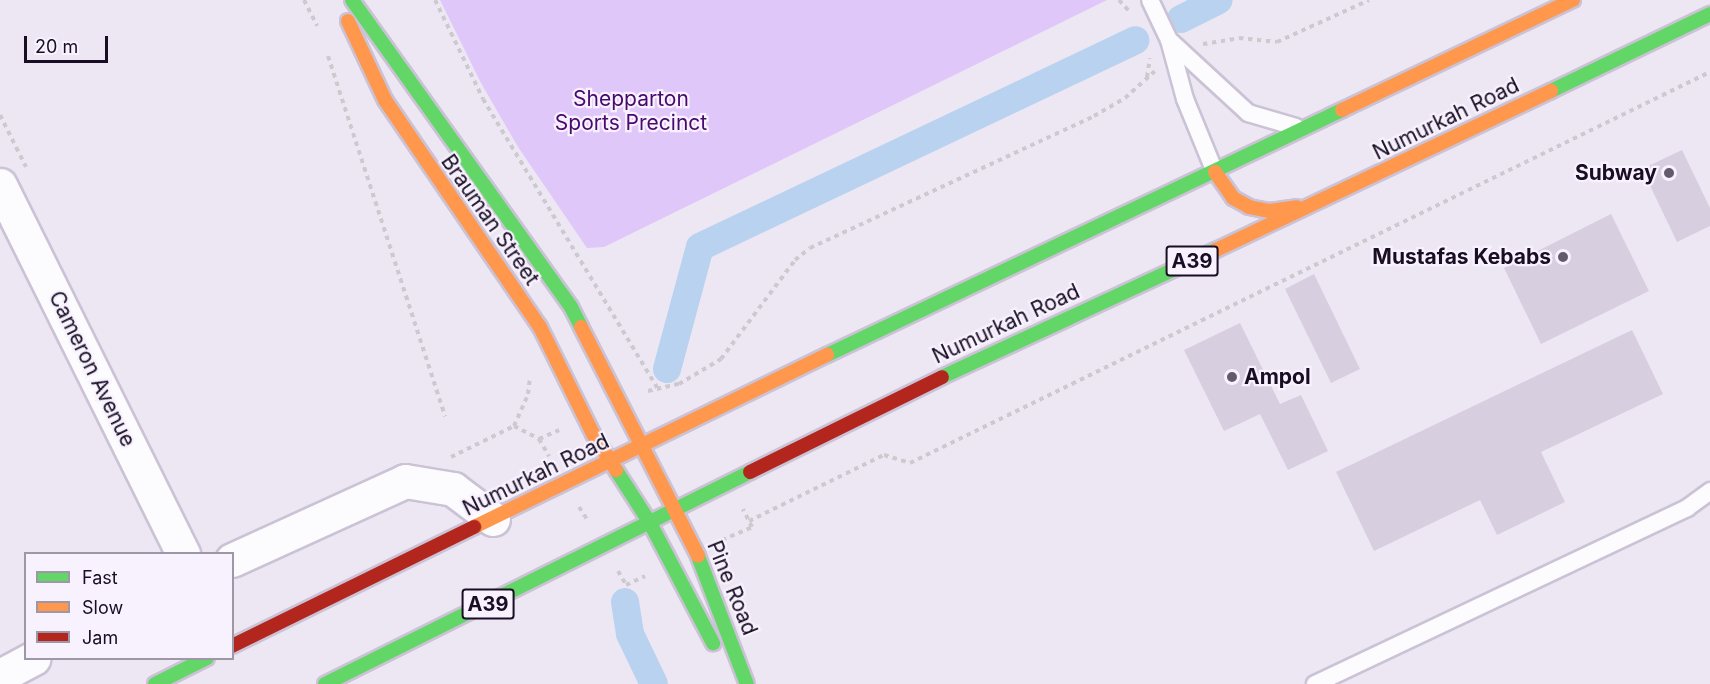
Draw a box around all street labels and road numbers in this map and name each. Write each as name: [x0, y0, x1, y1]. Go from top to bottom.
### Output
street label: Numurkah Road: [1369, 73, 1523, 165]
street label: Brauman Street: [436, 150, 544, 290]
road number: A39: [1165, 244, 1219, 278]
street label: Numurkah Road: [928, 279, 1084, 369]
street label: Cameron Avenue: [43, 287, 141, 451]
street label: Numurkah Road: [459, 429, 613, 521]
street label: Pine Road: [702, 537, 762, 639]
road number: A39: [461, 587, 515, 621]

